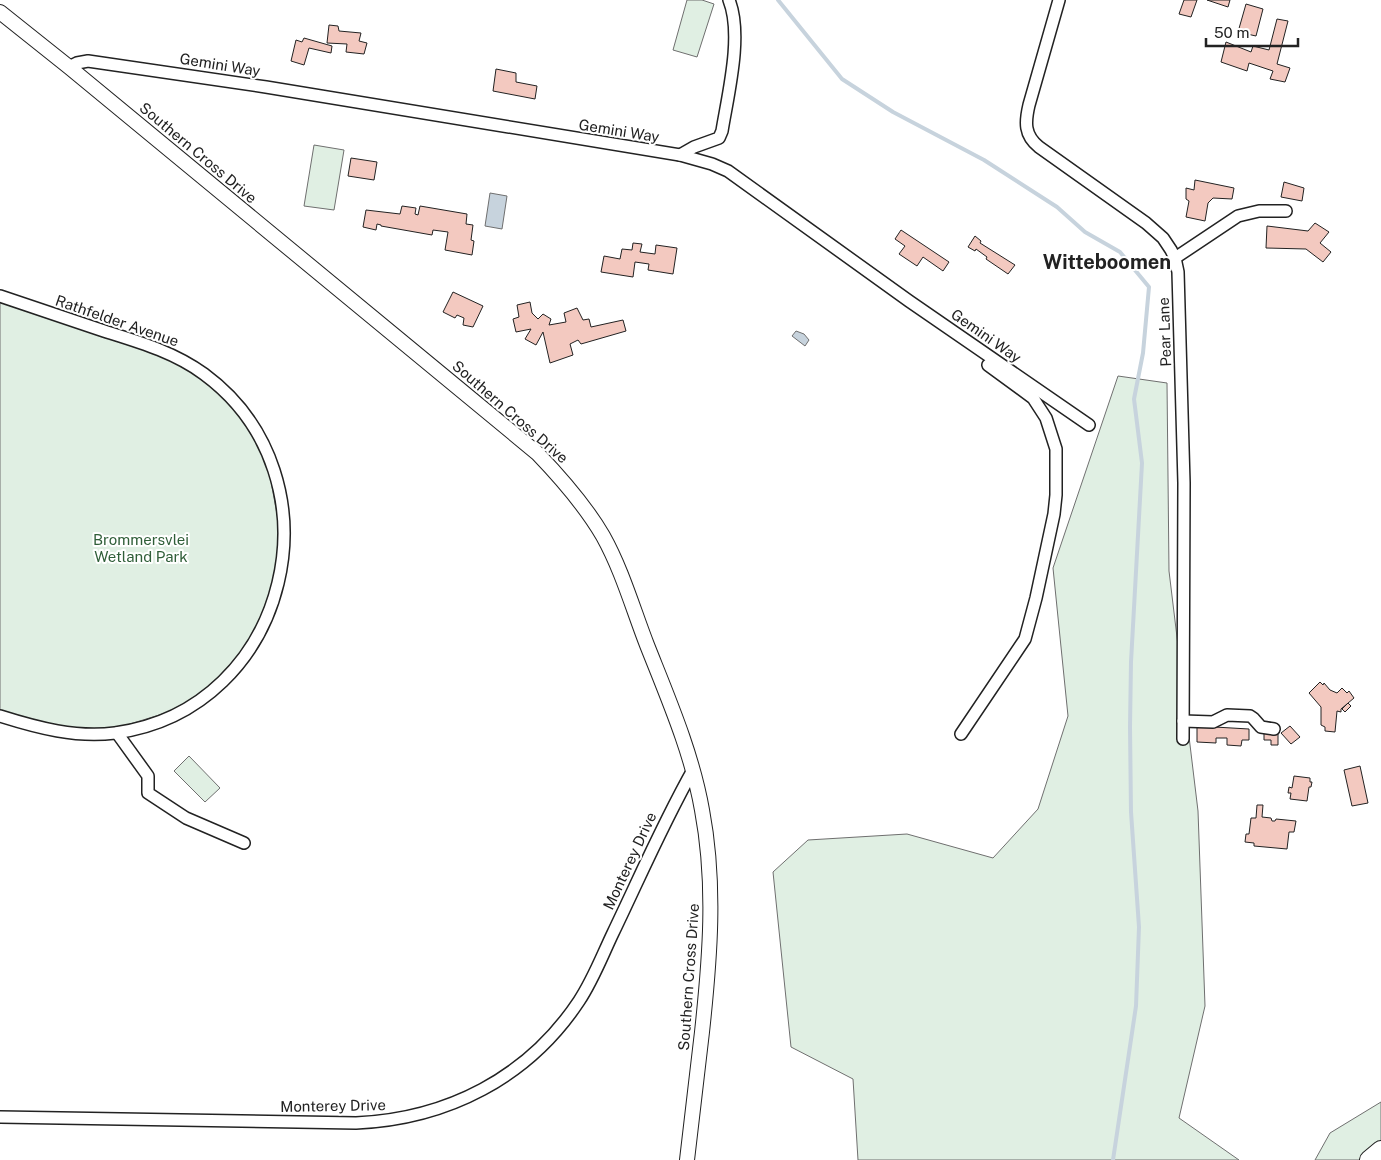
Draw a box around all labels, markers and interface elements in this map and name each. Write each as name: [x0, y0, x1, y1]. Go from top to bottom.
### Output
scale bar: [1206, 15, 1298, 47]
text: 50 m: [1214, 24, 1249, 41]
street label: Gemini Way: [178, 50, 262, 79]
street label: Southern Cross Drive: [136, 99, 260, 207]
street label: Gemini Way: [577, 116, 661, 145]
district label: Witteboomen: [1043, 250, 1171, 274]
street label: Rathfelder Avenue: [53, 291, 181, 350]
street label: Pear Lane: [1155, 297, 1174, 367]
street label: Gemini Way: [948, 305, 1025, 366]
street label: Southern Cross Drive: [449, 357, 572, 466]
park label: Brommersvlei Wetland Park: [93, 531, 189, 565]
street label: Monterey Drive: [599, 809, 660, 912]
street label: Southern Cross Drive: [675, 903, 702, 1051]
street label: Monterey Drive: [280, 1096, 386, 1115]

